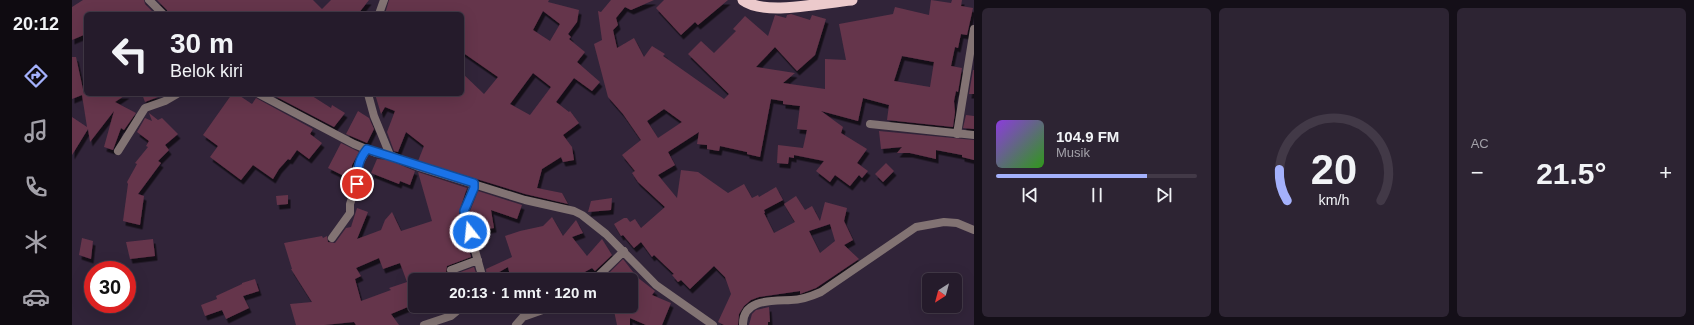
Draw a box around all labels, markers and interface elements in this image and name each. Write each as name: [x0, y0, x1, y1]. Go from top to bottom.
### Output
text: 20:12: [13, 14, 59, 34]
icon: left: [104, 28, 156, 80]
text: 30 m: [170, 28, 234, 59]
text: Belok kiri: [170, 61, 243, 81]
icon: directions: [22, 62, 50, 90]
icon: music: [22, 117, 50, 145]
text: 104.9 FM: [1056, 128, 1119, 145]
text: AC: [1471, 136, 1489, 151]
text: Musik: [1056, 145, 1090, 160]
text: 20: [1311, 145, 1357, 192]
text: 21.5°: [1536, 157, 1607, 190]
text: −: [1471, 160, 1484, 185]
text: +: [1659, 160, 1672, 185]
pin: [340, 167, 374, 201]
icon: phone: [22, 173, 50, 201]
icon: arrive: [346, 173, 368, 195]
icon: previous: [1019, 184, 1041, 206]
icon: pause: [1086, 184, 1108, 206]
icon: next: [1153, 184, 1175, 206]
text: km/h: [1319, 191, 1350, 207]
position arrow: [449, 211, 491, 253]
icon: climate: [22, 228, 50, 256]
speed limit sign: 30: [84, 261, 136, 313]
north arrow: [922, 273, 962, 313]
map controls: [922, 273, 962, 313]
icon: car: [22, 283, 50, 311]
text: 20:13 · 1 mnt · 120 m: [449, 284, 597, 301]

